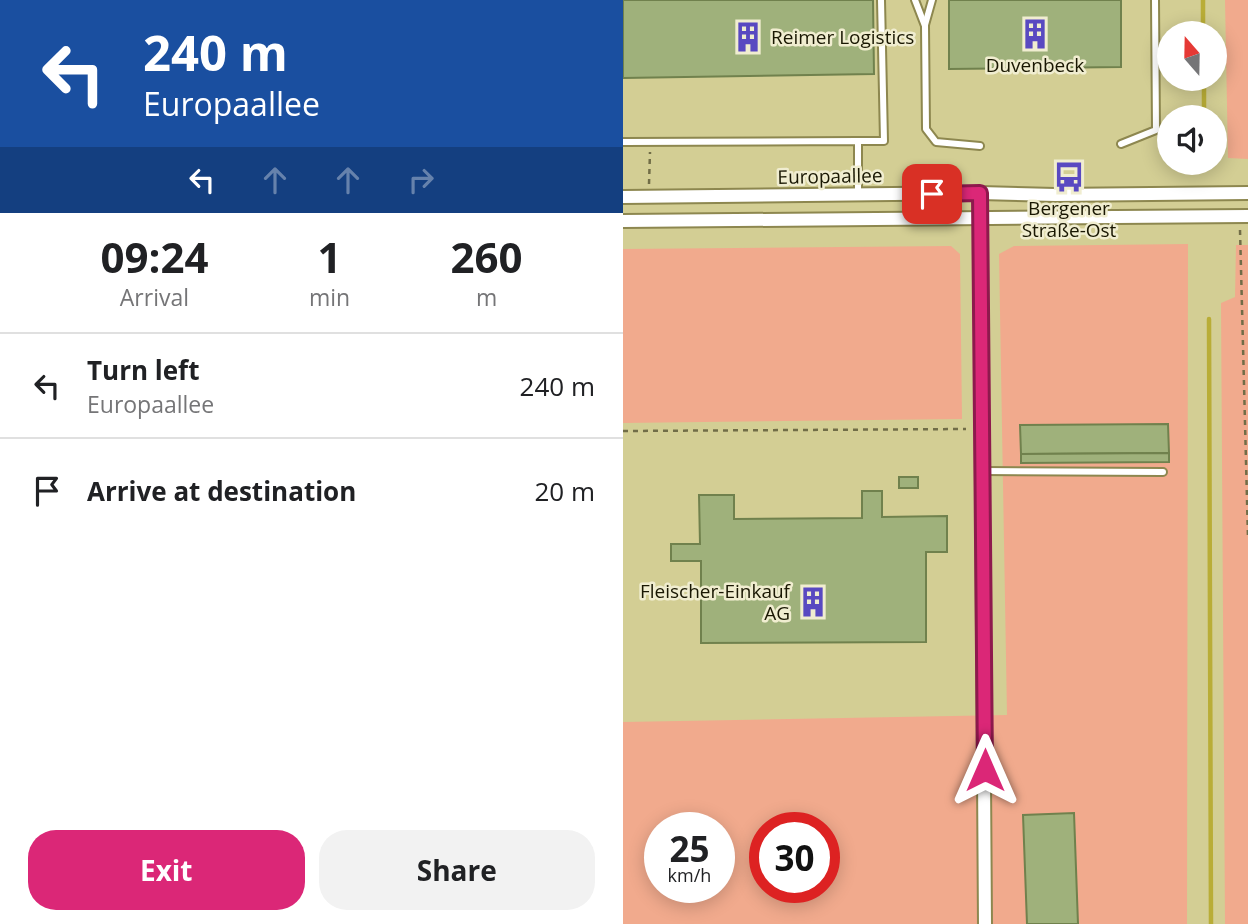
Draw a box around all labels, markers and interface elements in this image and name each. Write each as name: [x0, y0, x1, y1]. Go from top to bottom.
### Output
building icon: Duvenbeck: [1018, 17, 1052, 51]
text: 240 m: [143, 19, 288, 85]
building icon: Reimer Logistics: [731, 20, 765, 54]
north arrow: [1157, 21, 1227, 91]
map controls: [1157, 21, 1227, 175]
place label: Reimer Logistics: [771, 24, 914, 50]
icon: left: [28, 28, 119, 119]
place label: Duvenbeck: [986, 52, 1084, 78]
text: Europaallee: [143, 82, 320, 125]
button: sound: [1157, 105, 1227, 175]
bus stop icon: Bergener Straße-Ost: [1052, 160, 1086, 194]
icon: left: [183, 161, 221, 199]
icon: ahead: [256, 161, 294, 199]
icon: ahead: [329, 161, 367, 199]
icon: right: [402, 161, 440, 199]
street label: Europaallee: [777, 162, 883, 190]
pin: [902, 164, 962, 224]
icon: arrive: [913, 175, 951, 213]
place label: Bergener Straße-Ost: [1022, 195, 1117, 243]
text: 09:24: [100, 228, 208, 285]
text: 1: [317, 228, 342, 285]
text: 260: [451, 228, 523, 285]
text: Arrival: [120, 281, 189, 313]
text: min: [309, 281, 350, 313]
text: m: [476, 281, 497, 313]
text: Turn left: [87, 352, 199, 388]
icon: left: [28, 367, 66, 405]
text: 240 m: [520, 368, 595, 404]
text: Europaallee: [87, 388, 214, 420]
icon: arrive: [28, 472, 66, 510]
text: Arrive at destination: [87, 473, 356, 509]
text: 20 m: [534, 473, 595, 509]
place label: Fleischer-Einkauf AG: [640, 578, 792, 626]
building icon: Fleischer-Einkauf AG: [796, 585, 830, 619]
position arrow: [948, 733, 1022, 807]
speed limit sign: 30: [749, 812, 840, 903]
text: 25: [669, 825, 710, 872]
button: Exit: [28, 830, 305, 910]
button: Share: [319, 830, 595, 910]
text: km/h: [668, 863, 711, 887]

